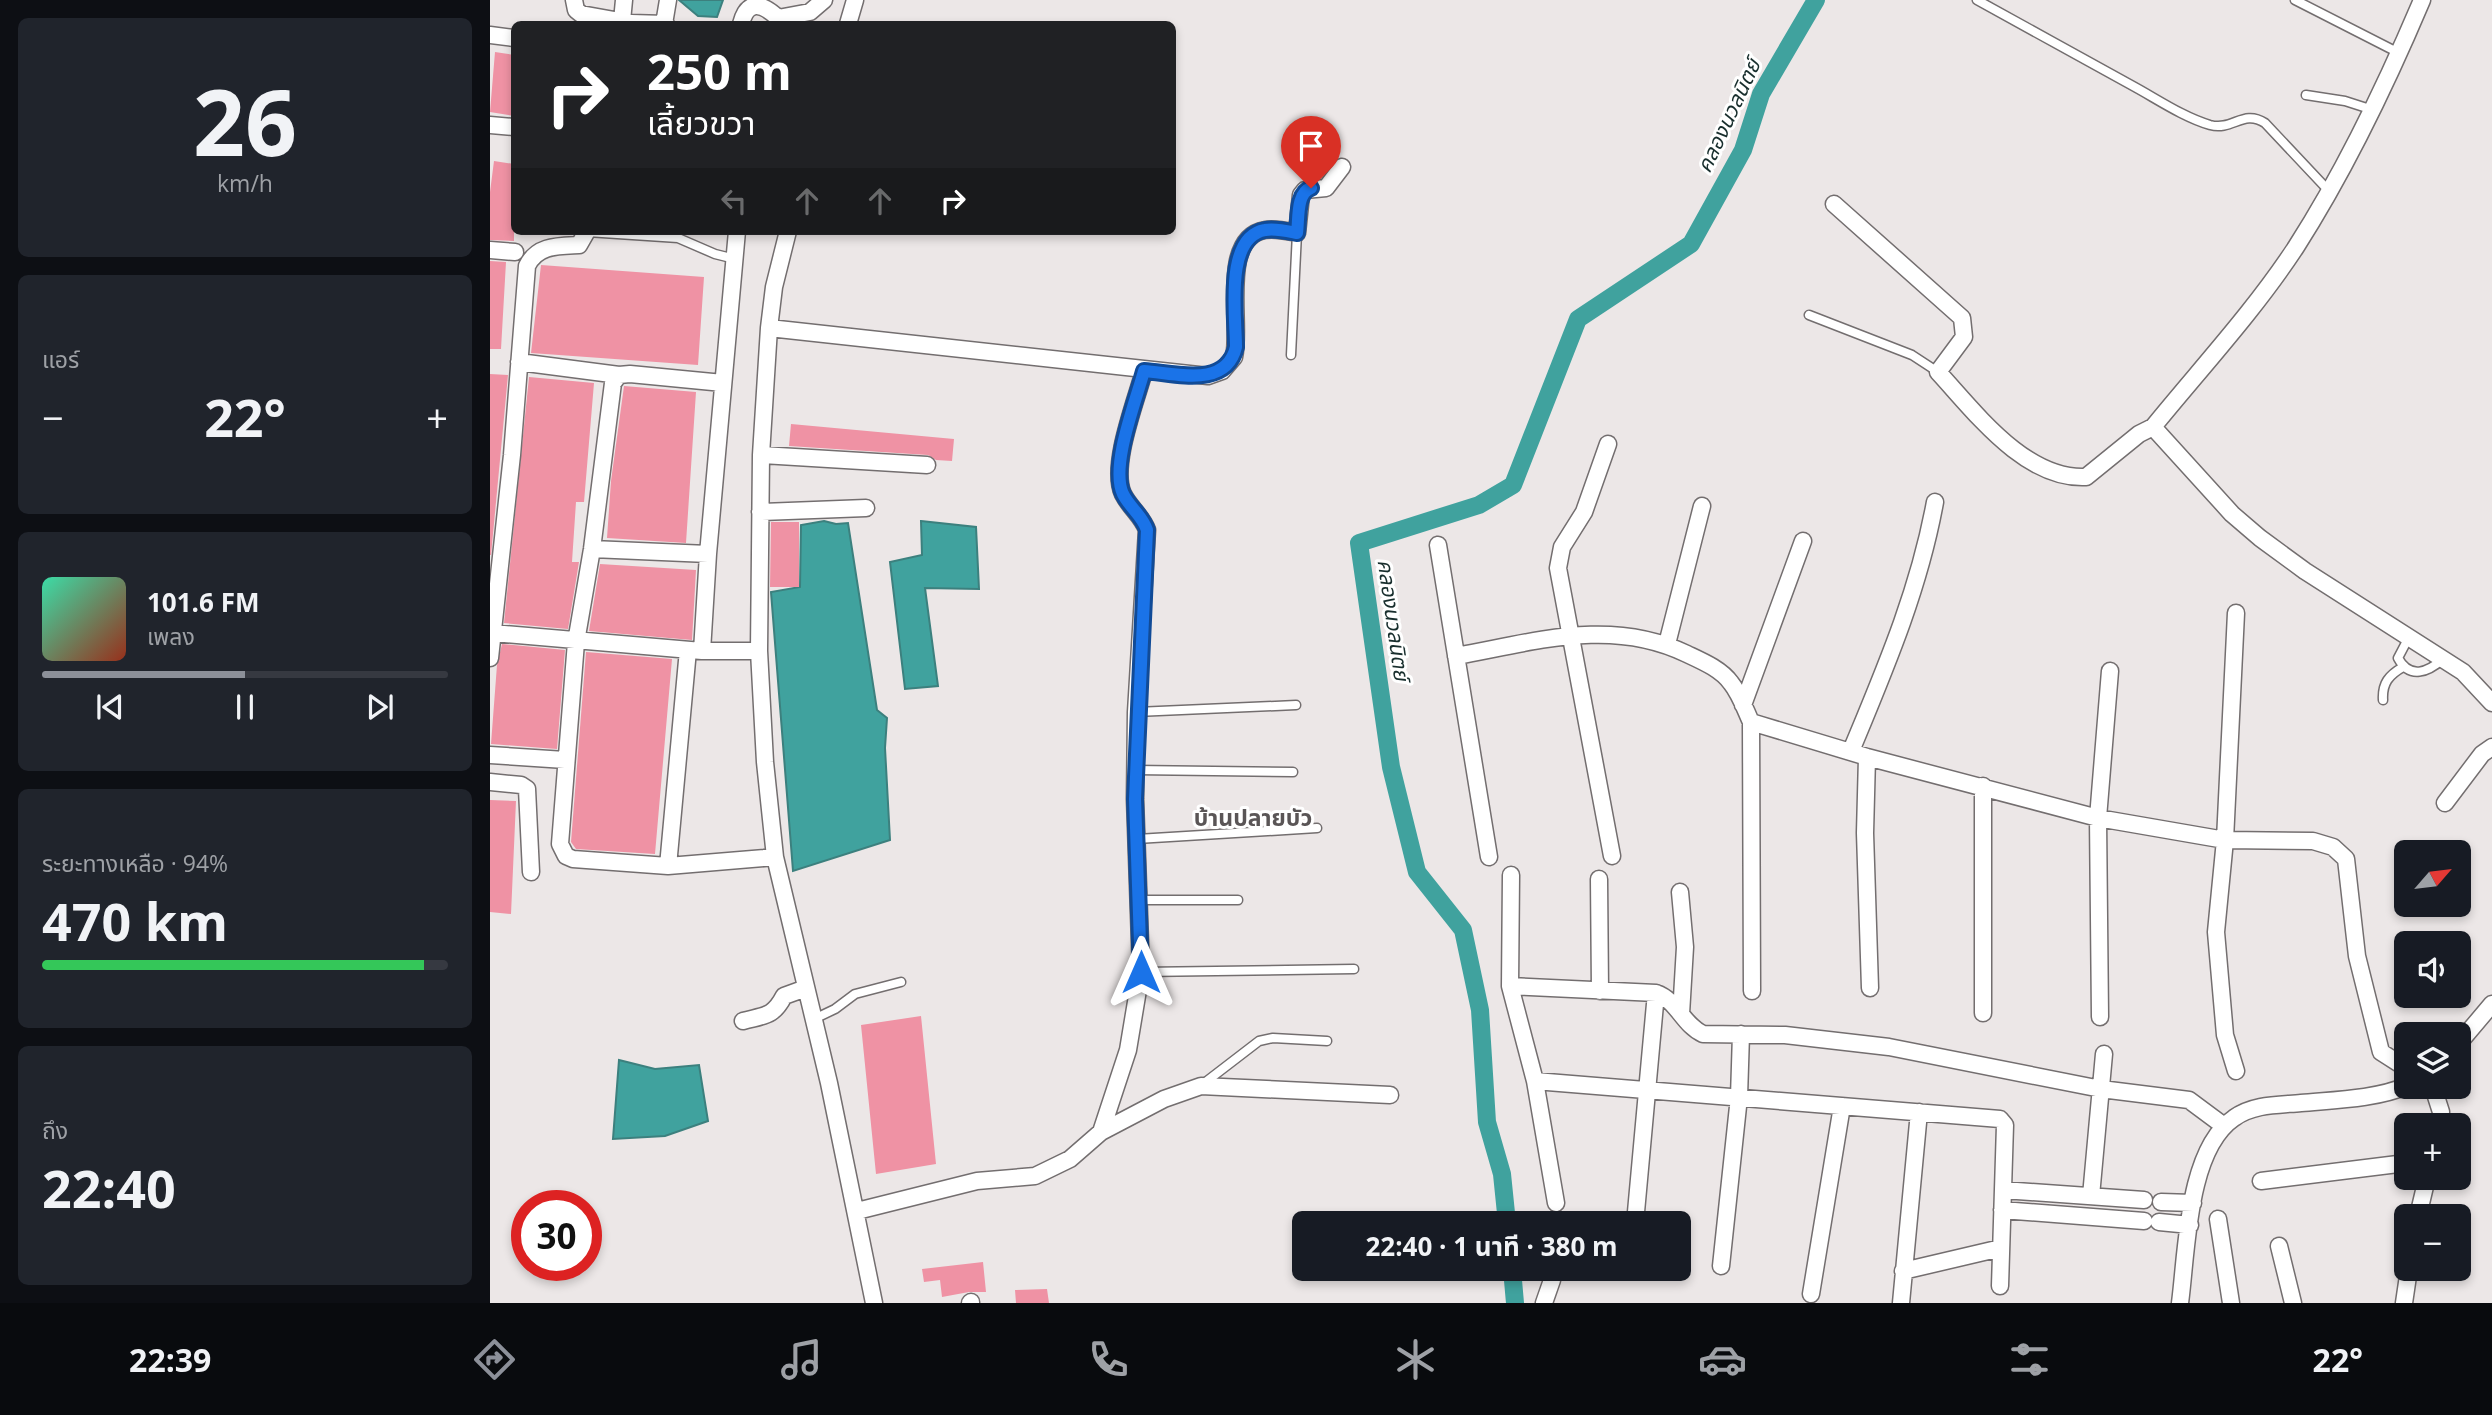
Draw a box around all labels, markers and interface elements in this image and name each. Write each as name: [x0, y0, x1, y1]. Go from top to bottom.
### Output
text: 250 m: [647, 38, 792, 104]
icon: right: [532, 49, 623, 140]
water label: คลองนวลนิตย์: [1690, 51, 1768, 177]
text: 26: [193, 59, 297, 183]
text: เลี้ยวขวา: [647, 101, 755, 144]
pin: [1281, 116, 1341, 188]
icon: arrive: [1292, 127, 1330, 165]
text: km/h: [217, 167, 273, 199]
icon: left: [715, 182, 753, 220]
icon: ahead: [788, 182, 826, 220]
icon: ahead: [861, 182, 899, 220]
icon: right: [934, 182, 972, 220]
text: แอร์: [42, 343, 79, 375]
text: 22°: [204, 381, 286, 452]
text: −: [42, 391, 64, 443]
text: +: [426, 391, 448, 443]
water label: คลองนวลนิตย์: [1372, 557, 1417, 686]
text: 101.6 FM: [147, 584, 259, 620]
text: เพลง: [147, 620, 195, 652]
icon: previous: [91, 688, 129, 726]
icon: pause: [226, 688, 264, 726]
icon: next: [361, 688, 399, 726]
district label: บ้านปลายบัว: [1194, 801, 1312, 833]
north arrow: [2394, 840, 2471, 917]
map controls: [2394, 840, 2471, 1281]
text: ระยะทางเหลือ · 94%: [42, 847, 228, 879]
text: 470 km: [42, 885, 228, 956]
button: sound: [2394, 931, 2471, 1008]
position arrow: [1104, 935, 1178, 1009]
button: layers: [2394, 1022, 2471, 1099]
button: +: [2394, 1113, 2471, 1190]
text: ถึง: [42, 1114, 68, 1146]
text: 22:40: [42, 1152, 176, 1223]
speed limit sign: 30: [511, 1190, 602, 1281]
button: −: [2394, 1204, 2471, 1281]
text: 22:40 · 1 นาที · 380 m: [1365, 1228, 1618, 1264]
icon: directions: [470, 1335, 519, 1384]
icon: music: [777, 1335, 826, 1384]
icon: phone: [1084, 1335, 1133, 1384]
icon: climate: [1391, 1335, 1440, 1384]
icon: car: [1698, 1335, 1747, 1384]
icon: filters: [2005, 1335, 2054, 1384]
text: 22:39: [129, 1338, 211, 1381]
text: 22°: [2313, 1338, 2363, 1381]

